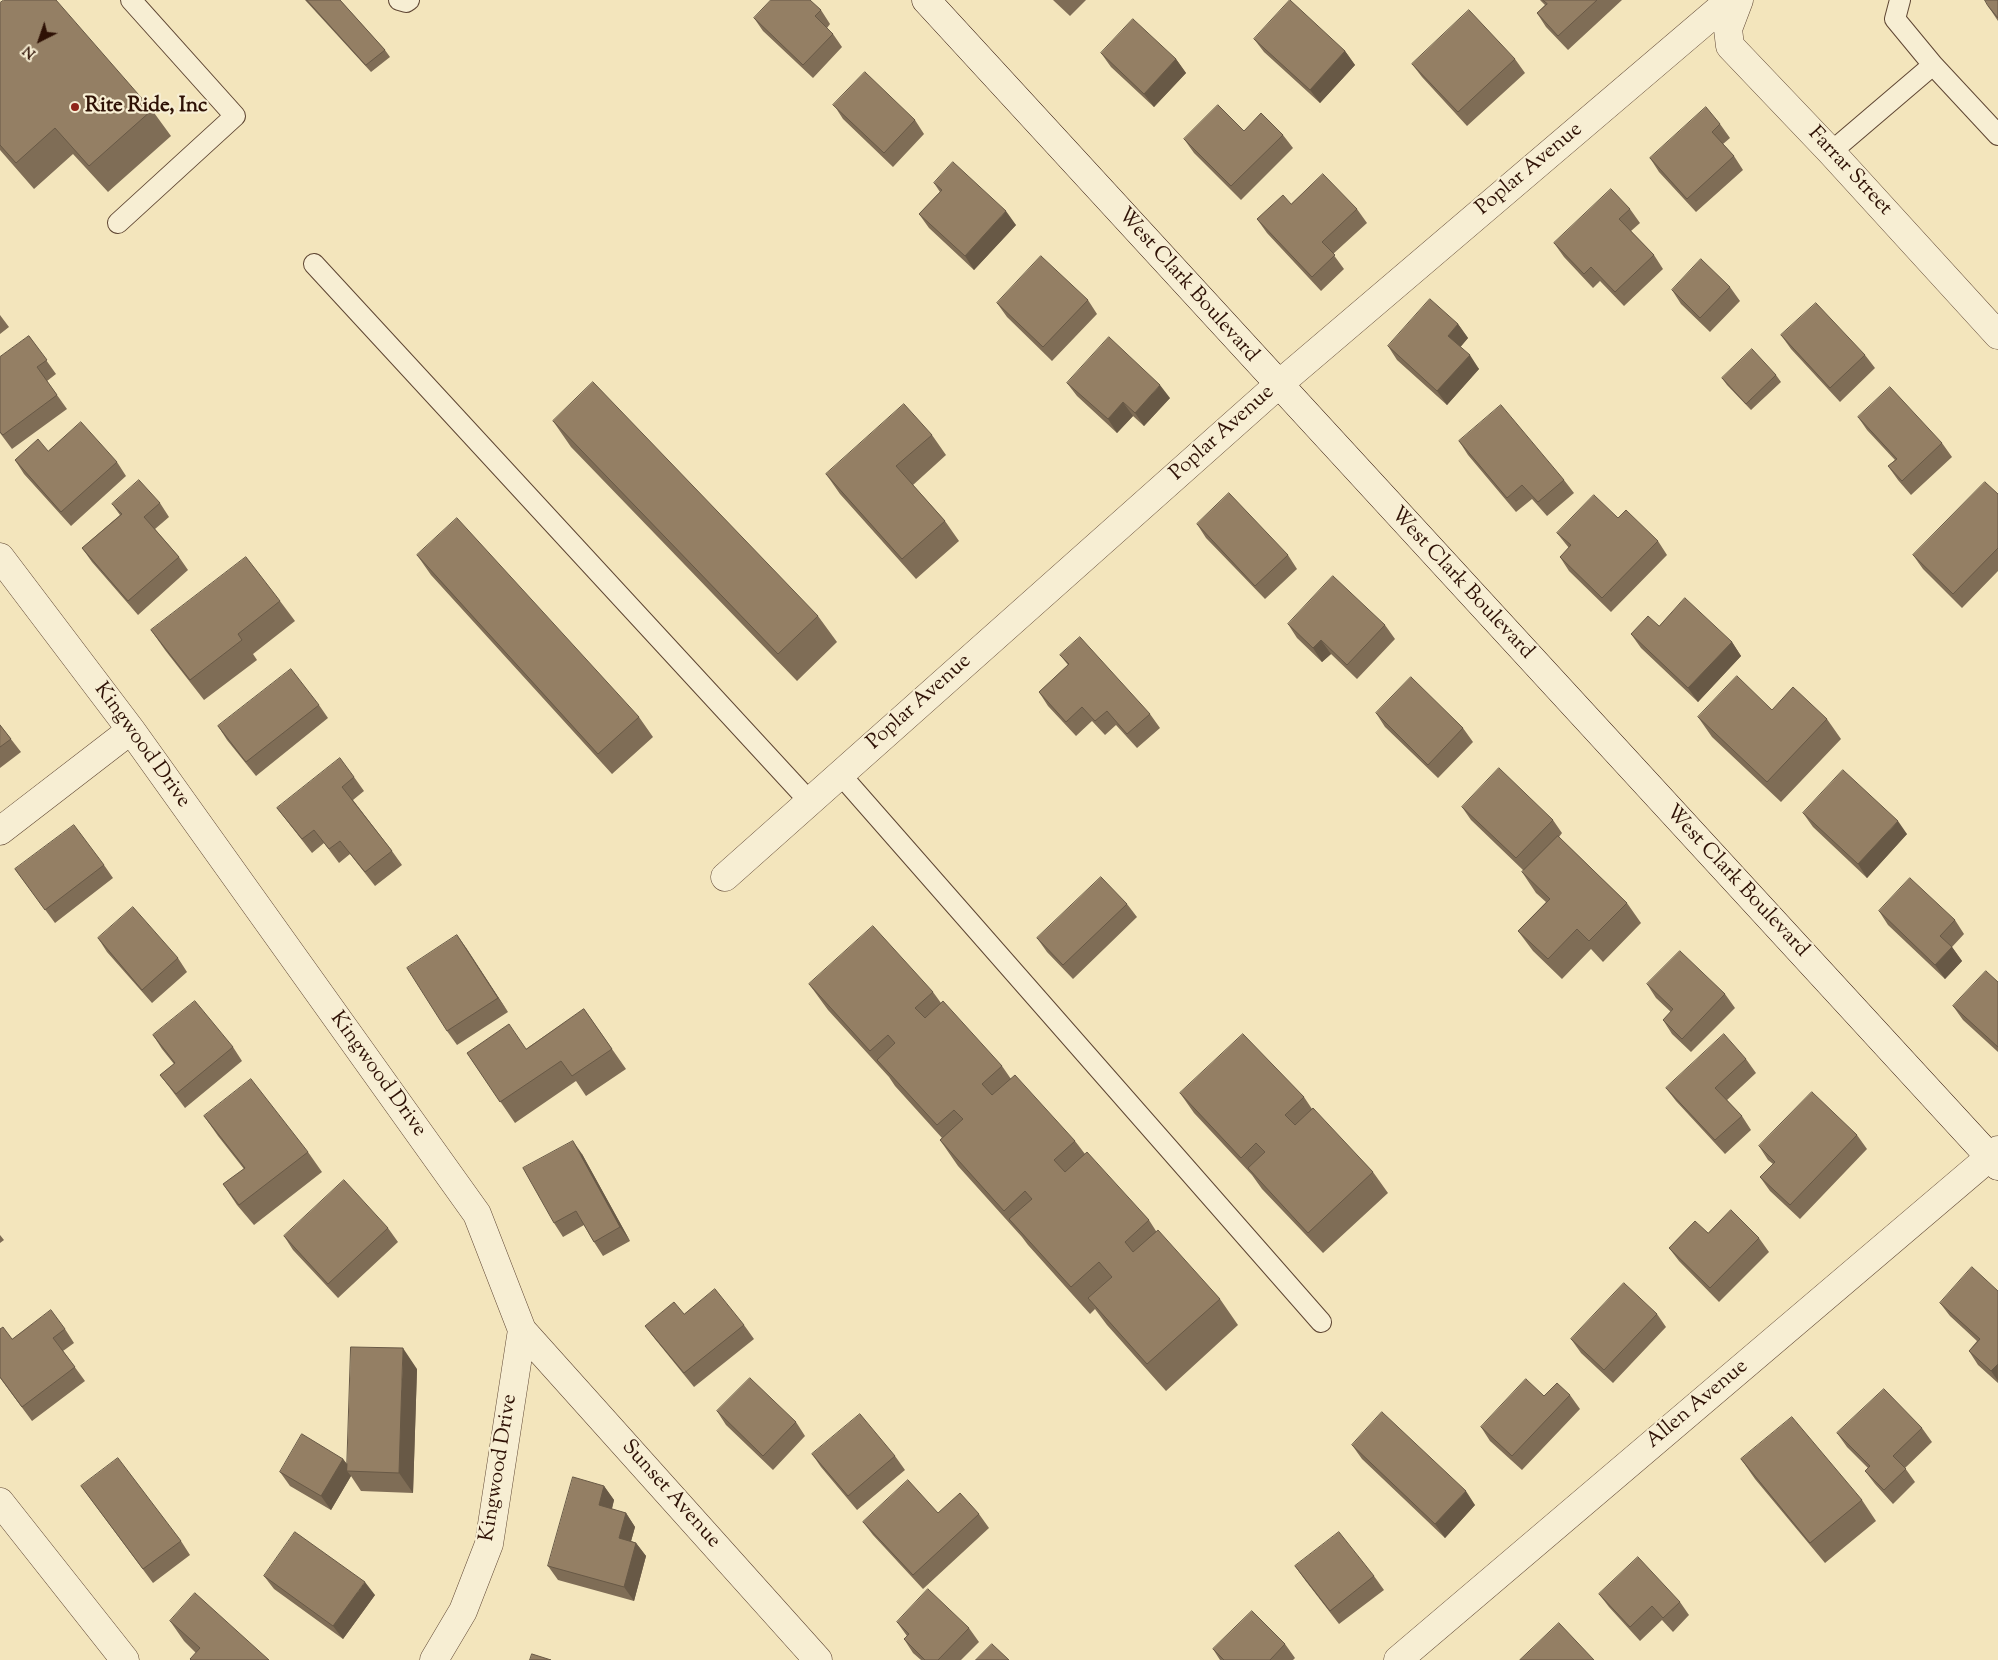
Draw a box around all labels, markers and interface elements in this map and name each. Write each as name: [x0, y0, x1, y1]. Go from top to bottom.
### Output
north arrow: [15, 15, 65, 65]
text: N: [19, 40, 41, 63]
place label: Rite Ride, Inc: [85, 94, 207, 120]
marker: Rite Ride, Inc: [69, 101, 81, 113]
street label: Poplar Avenue: [1472, 118, 1588, 222]
street label: Farrar Street: [1801, 122, 1897, 222]
street label: West Clark Boulevard: [1111, 204, 1263, 368]
street label: Poplar Avenue: [1166, 381, 1280, 487]
street label: West Clark Boulevard: [1384, 503, 1538, 665]
street label: Poplar Avenue: [863, 650, 977, 756]
street label: Kingwood Drive: [87, 679, 195, 813]
street label: West Clark Boulevard: [1659, 801, 1813, 963]
street label: Kingwood Drive: [323, 1008, 431, 1142]
street label: Allen Avenue: [1642, 1355, 1754, 1455]
street label: Kingwood Drive: [476, 1393, 524, 1543]
street label: Sunset Avenue: [615, 1436, 725, 1554]

